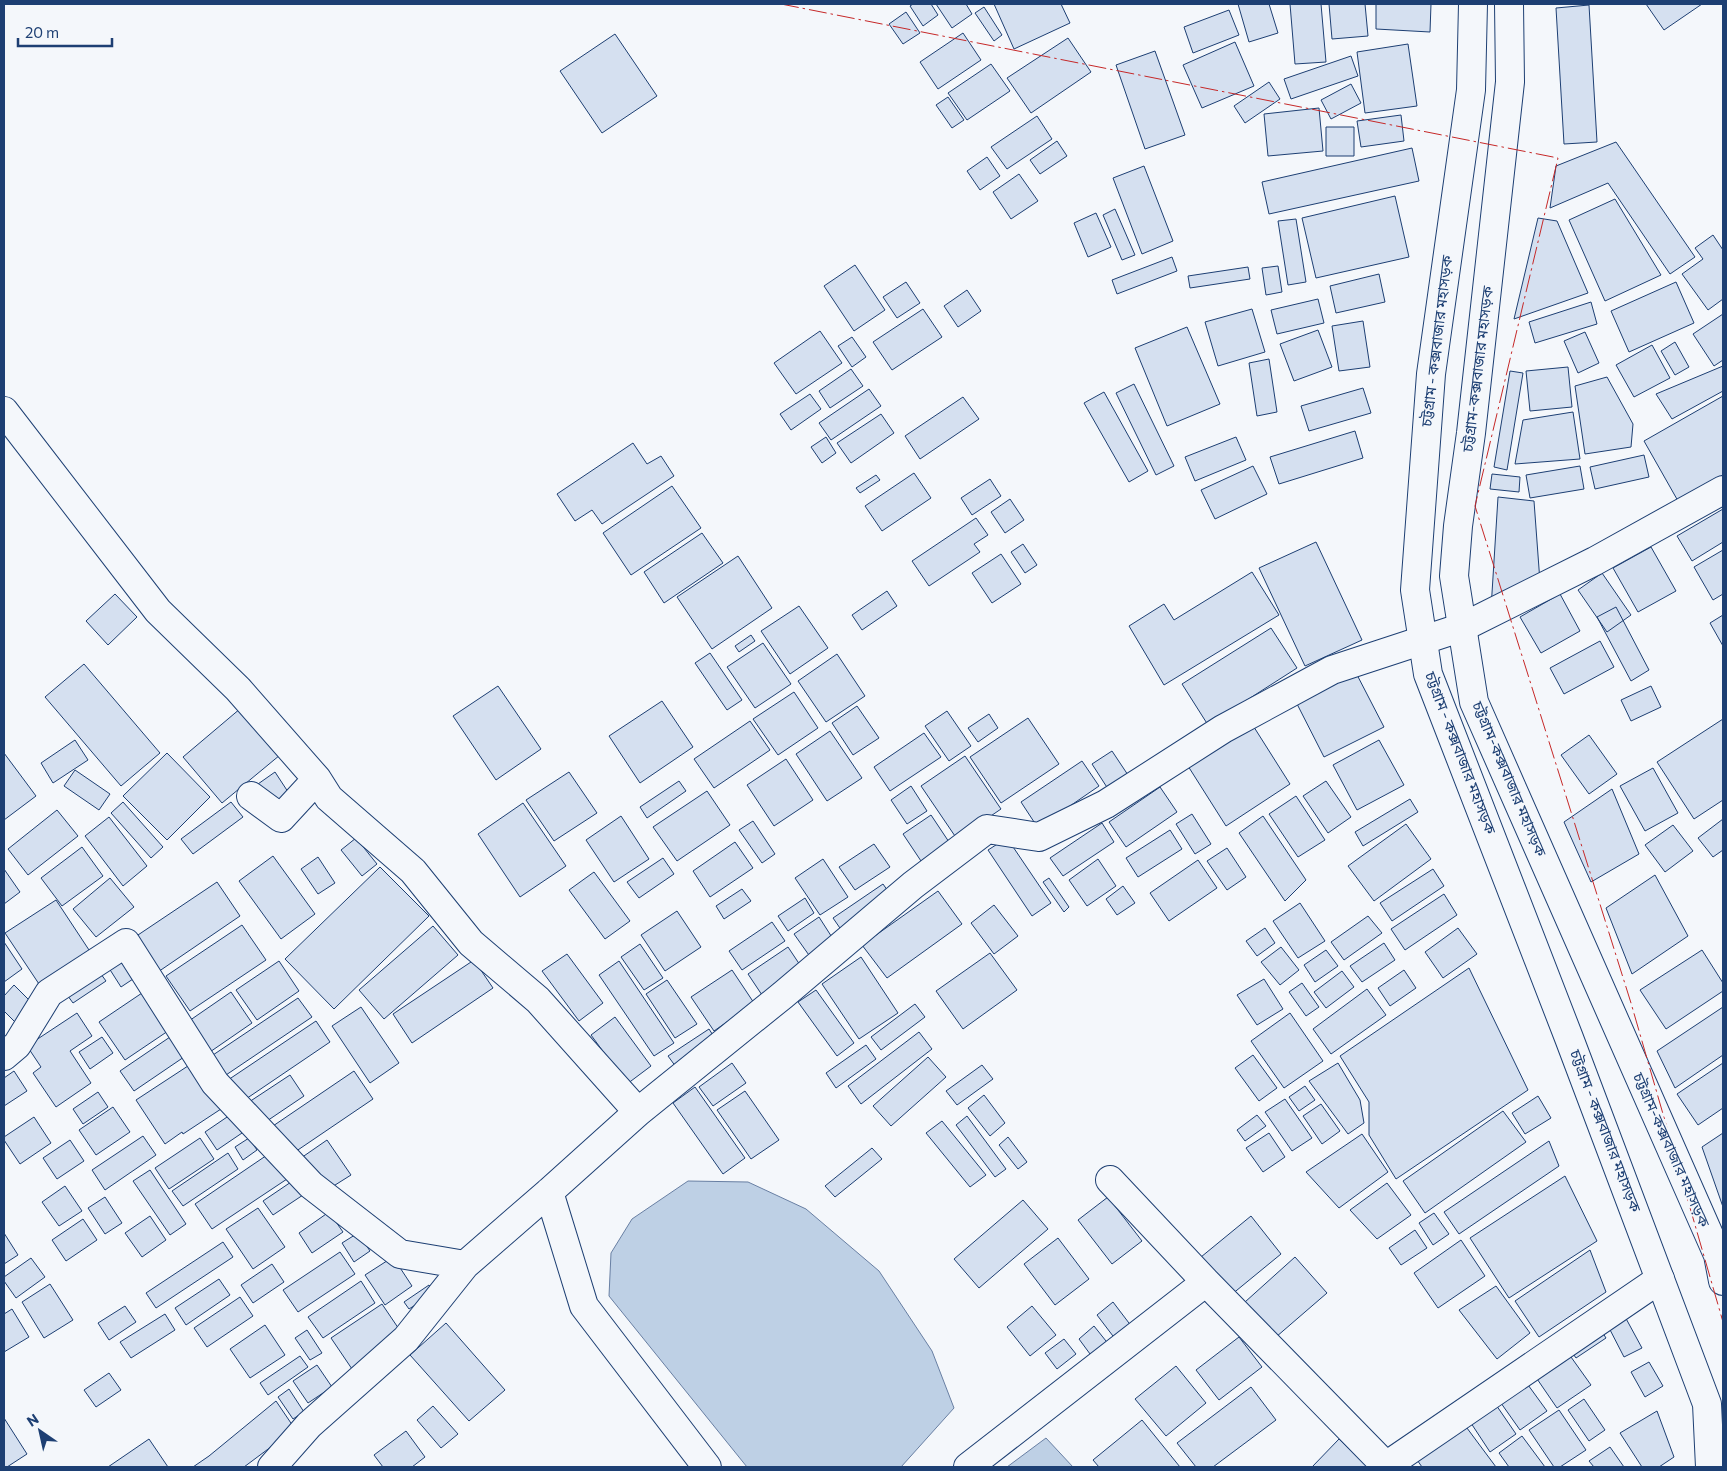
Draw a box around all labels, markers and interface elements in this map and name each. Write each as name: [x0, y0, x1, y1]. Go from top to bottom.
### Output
scale bar: [18, 15, 111, 47]
text: 20 m: [25, 23, 59, 41]
street label: চট্টগ্রাম - কক্সবাজার মহাসড়ক: [1416, 253, 1456, 429]
street label: চট্টগ্রাম-কক্সবাজার মহাসড়ক: [1458, 284, 1496, 454]
street label: চট্টগ্রাম - কক্সবাজার মহাসড়ক: [1421, 668, 1501, 837]
street label: চট্টগ্রাম-কক্সবাজার মহাসড়ক: [1469, 697, 1551, 860]
street label: চট্টগ্রাম - কক্সবাজার মহাসড়ক: [1566, 1046, 1646, 1215]
street label: চট্টগ্রাম-কক্সবাজার মহাসড়ক: [1629, 1069, 1714, 1230]
north arrow: [15, 1406, 65, 1456]
text: N: [23, 1410, 42, 1430]

